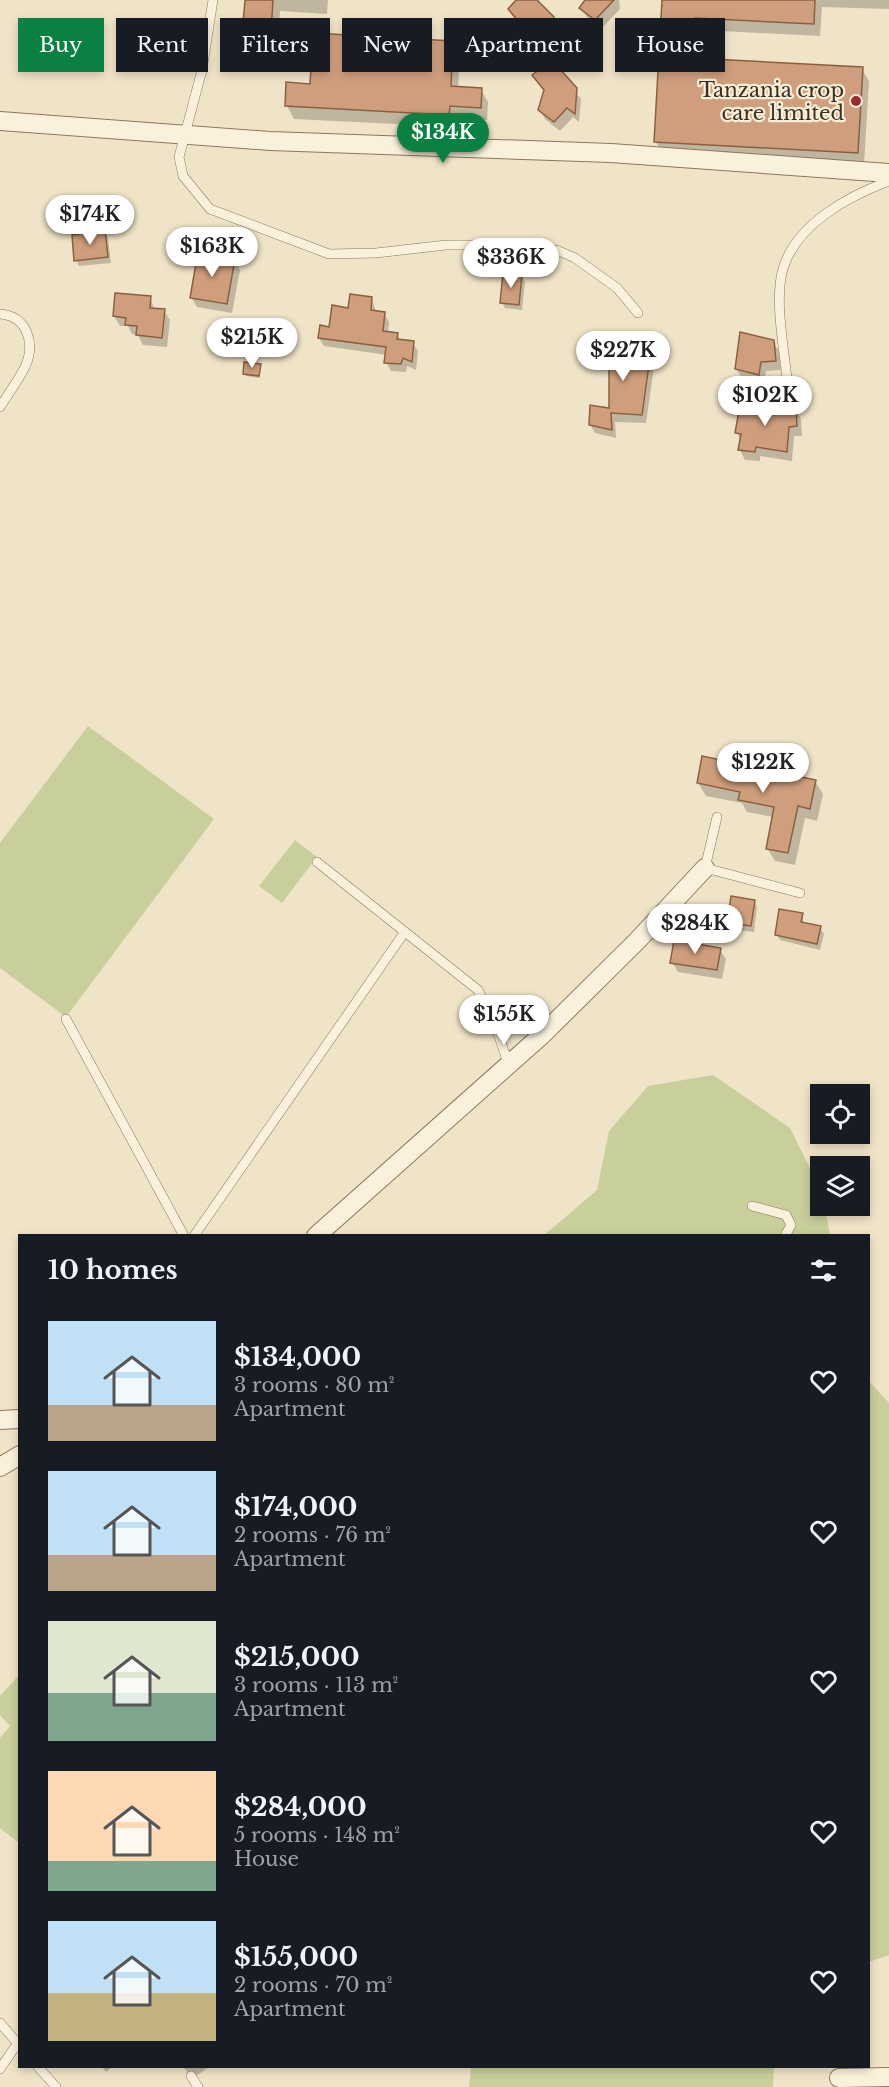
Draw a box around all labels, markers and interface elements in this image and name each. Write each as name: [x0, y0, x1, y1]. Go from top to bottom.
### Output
chip: Buy: [18, 18, 104, 72]
chip: Rent: [116, 18, 208, 72]
chip: Filters: [220, 18, 330, 72]
chip: New: [342, 18, 432, 72]
chip: Apartment: [444, 18, 603, 72]
chip: House: [615, 18, 725, 72]
place label: Tanzania crop care limited: [699, 78, 844, 125]
marker: Tanzania crop care limited: [849, 94, 863, 108]
pin: $134K: [401, 113, 485, 164]
text: $134K: [411, 120, 475, 144]
pin: $174K: [48, 195, 132, 246]
text: $174K: [59, 202, 121, 226]
pin: $163K: [170, 227, 254, 278]
text: $163K: [180, 234, 244, 258]
pin: $336K: [469, 238, 553, 289]
text: $336K: [477, 245, 545, 269]
pin: $215K: [210, 318, 294, 369]
text: $215K: [221, 325, 283, 349]
pin: $227K: [581, 331, 665, 382]
text: $227K: [590, 338, 656, 362]
pin: $102K: [723, 376, 807, 427]
text: $102K: [732, 383, 798, 407]
pin: $122K: [721, 743, 805, 794]
text: $122K: [731, 750, 795, 774]
pin: $284K: [653, 904, 737, 955]
text: $284K: [661, 911, 729, 935]
pin: $155K: [462, 995, 546, 1046]
text: $155K: [473, 1002, 535, 1026]
map controls: [810, 1084, 870, 1216]
button: locate: [810, 1084, 870, 1144]
button: layers: [810, 1156, 870, 1216]
text: 10 homes: [48, 1254, 178, 1286]
icon: filters: [807, 1254, 840, 1287]
text: $134,000: [234, 1341, 361, 1373]
icon: home: [96, 1345, 168, 1417]
icon: heart: [807, 1365, 840, 1398]
text: 3 rooms · 80 m²: [234, 1373, 395, 1397]
text: Apartment: [234, 1397, 345, 1421]
text: $174,000: [234, 1491, 357, 1523]
icon: home: [96, 1495, 168, 1567]
icon: heart: [807, 1515, 840, 1548]
text: 2 rooms · 76 m²: [234, 1523, 391, 1547]
text: Apartment: [234, 1547, 345, 1571]
text: $215,000: [234, 1641, 360, 1673]
icon: home: [96, 1645, 168, 1717]
icon: heart: [807, 1665, 840, 1698]
text: 3 rooms · 113 m²: [234, 1673, 398, 1697]
text: Apartment: [234, 1697, 345, 1721]
text: $284,000: [234, 1791, 367, 1823]
icon: home: [96, 1795, 168, 1867]
icon: heart: [807, 1815, 840, 1848]
text: 5 rooms · 148 m²: [234, 1823, 400, 1847]
text: House: [234, 1847, 299, 1871]
text: $155,000: [234, 1941, 358, 1973]
icon: home: [96, 1945, 168, 2017]
icon: heart: [807, 1965, 840, 1998]
text: 2 rooms · 70 m²: [234, 1973, 392, 1997]
text: Apartment: [234, 1997, 345, 2021]

